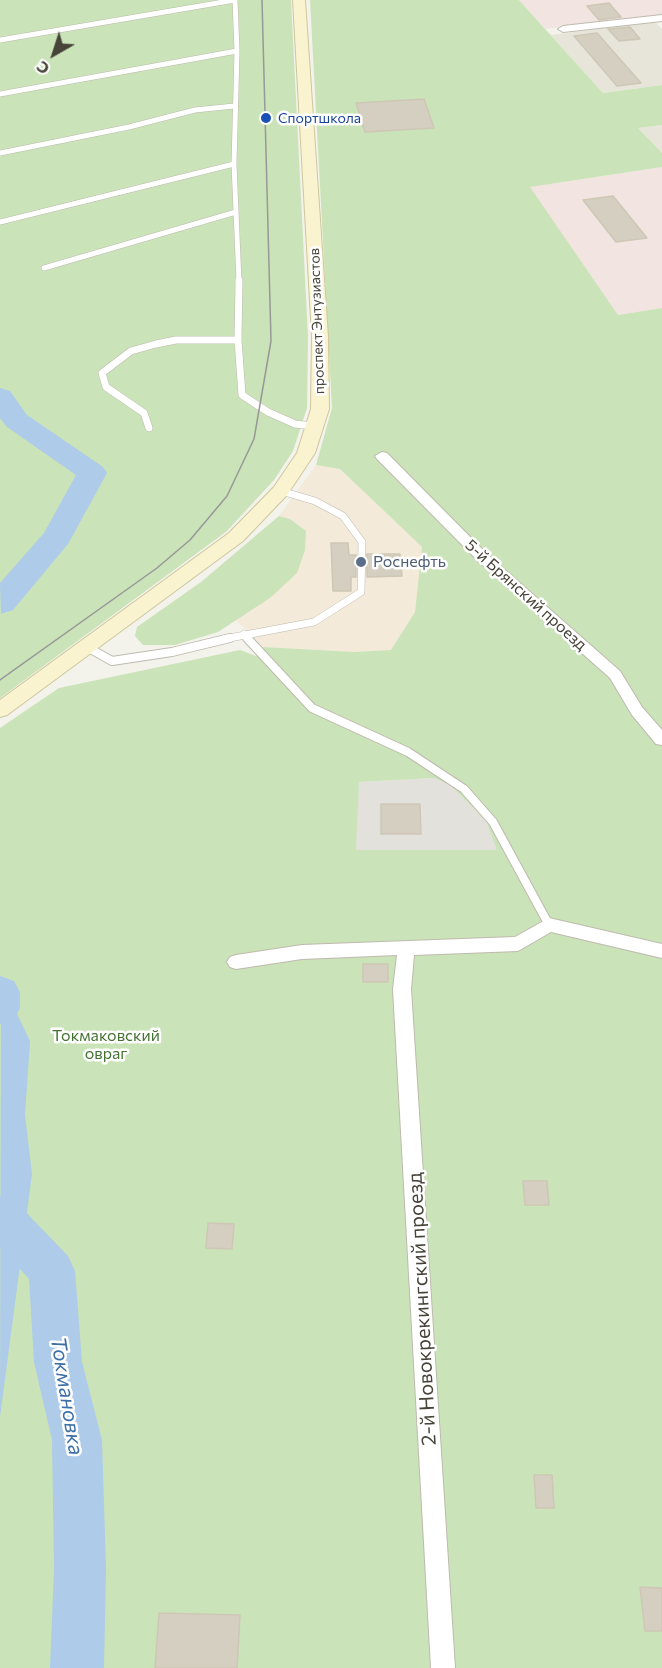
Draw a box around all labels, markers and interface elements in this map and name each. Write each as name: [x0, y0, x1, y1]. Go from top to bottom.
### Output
north arrow: [24, 24, 84, 84]
text: С: [32, 58, 53, 79]
place label: Спортшкола: [278, 110, 361, 126]
marker: Спортшкола: [259, 111, 273, 125]
street label: проспект Энтузиастов: [306, 248, 328, 394]
street label: 5-й Брянский проезд: [461, 535, 591, 655]
place label: Роснефть: [373, 552, 446, 572]
marker: Роснефть: [354, 555, 368, 569]
park label: Токмаковский овраг: [52, 1026, 160, 1064]
street label: 2-й Новокрекингский проезд: [403, 1172, 441, 1446]
water label: Токмановка: [45, 1335, 89, 1457]

